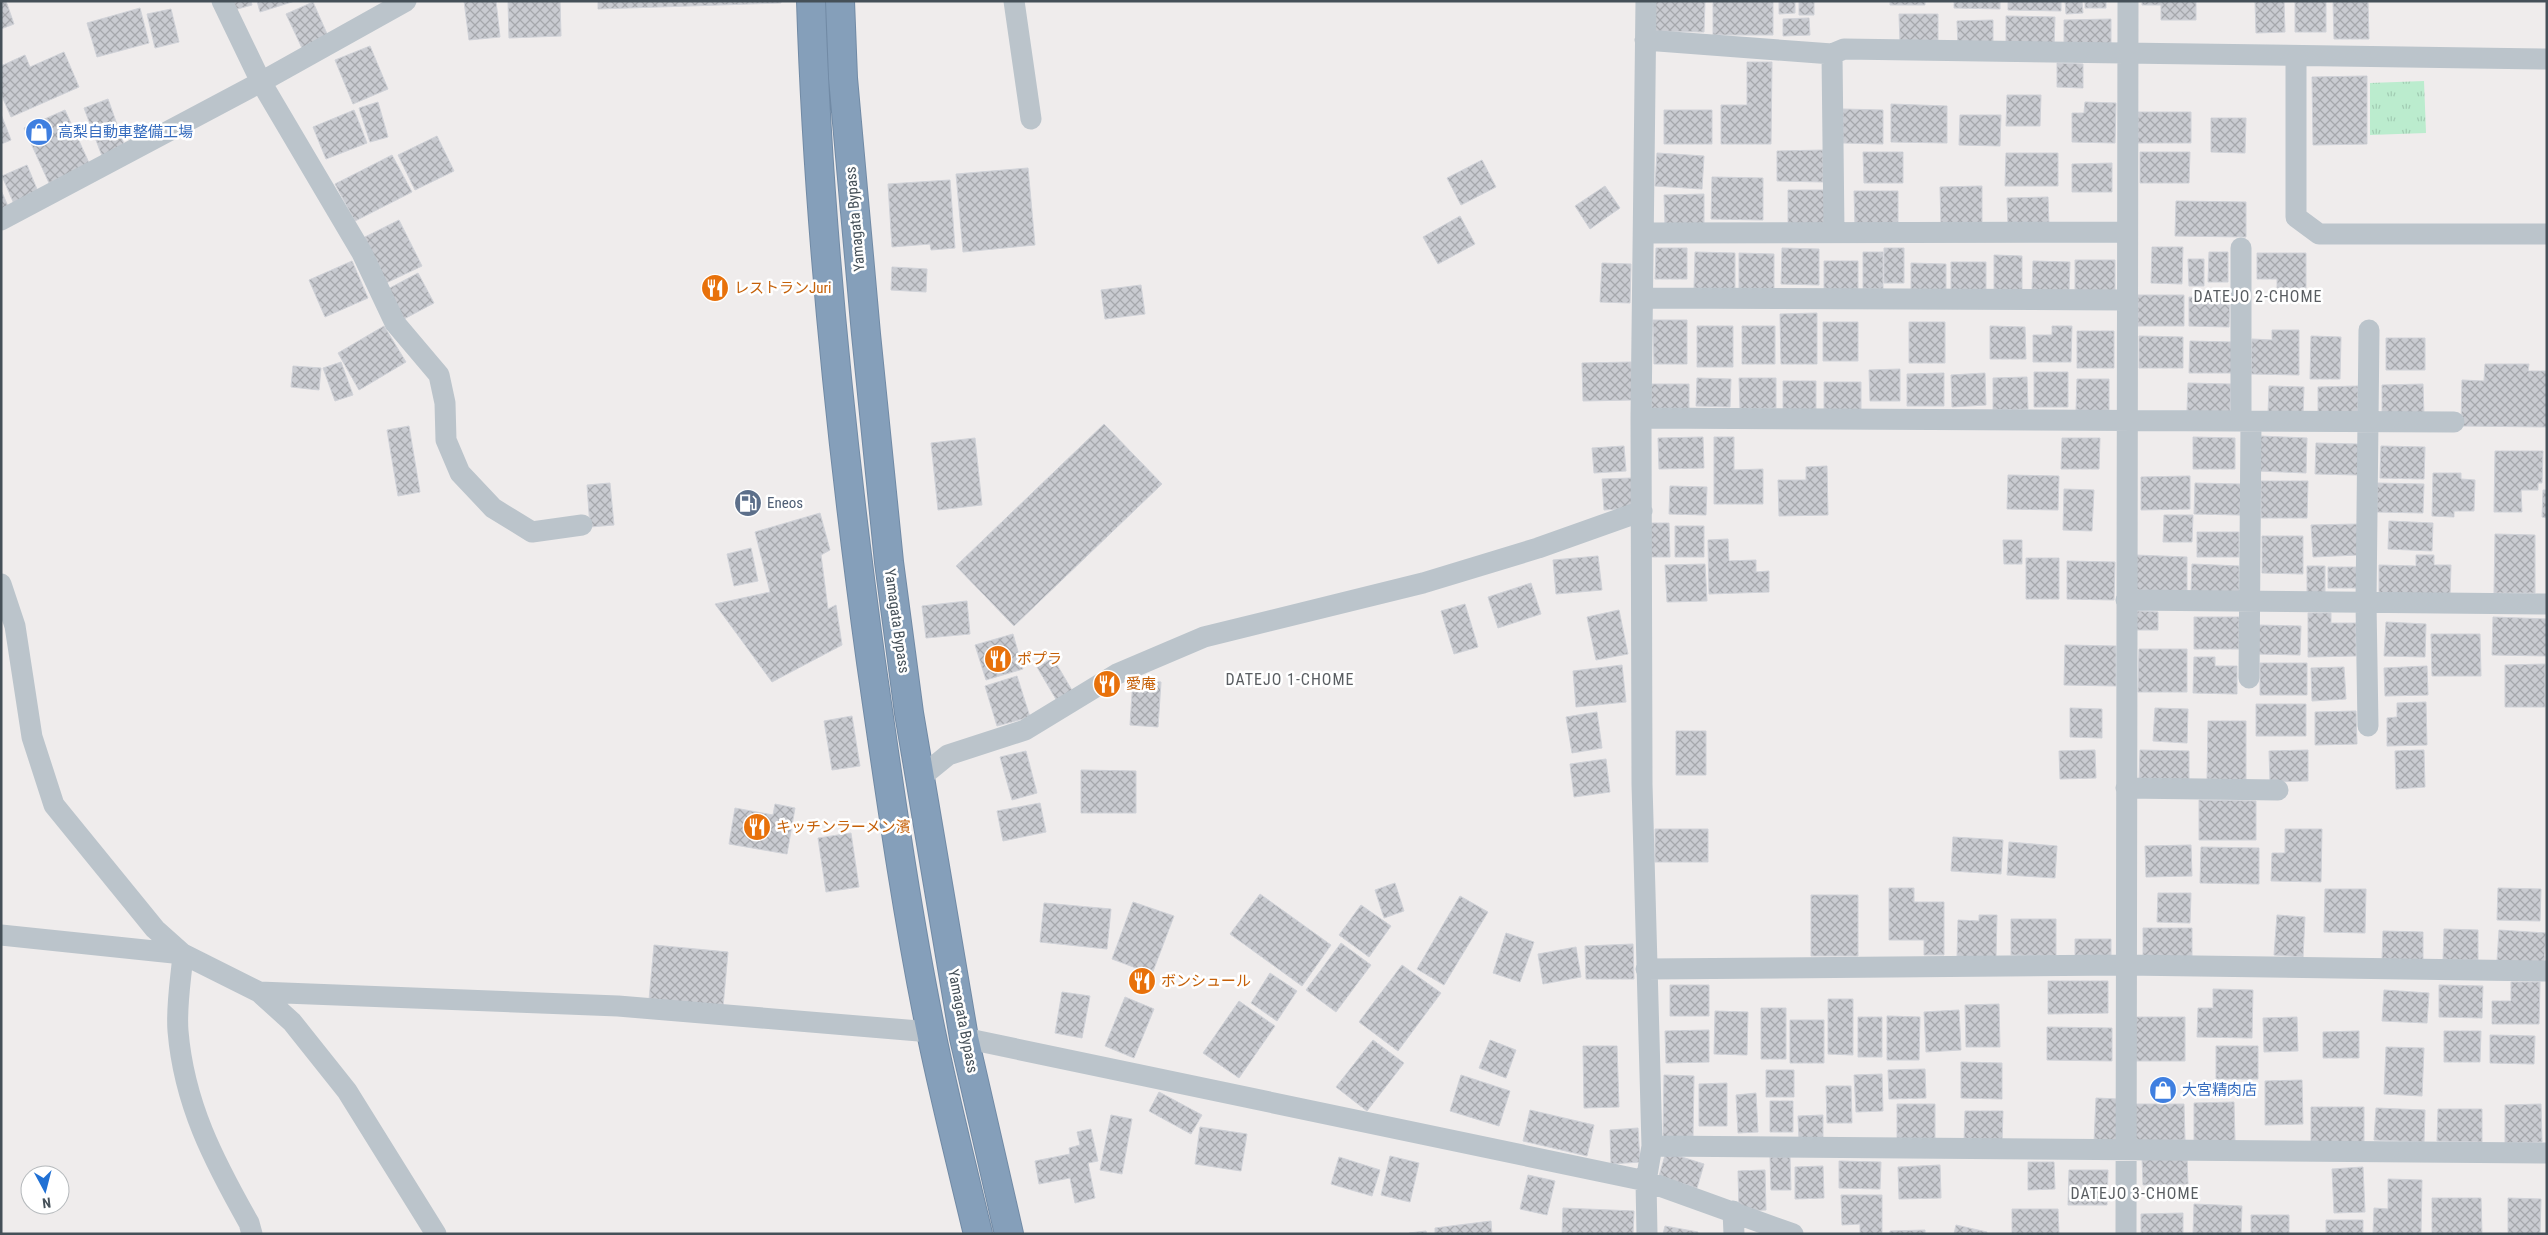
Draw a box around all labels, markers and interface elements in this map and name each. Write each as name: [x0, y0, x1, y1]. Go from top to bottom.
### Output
shop icon: 高梨自動車整備工場: [24, 117, 54, 147]
place label: 高梨自動車整備工場: [58, 123, 193, 141]
street label: Yamagata Bypass: [841, 166, 869, 272]
restaurant icon: レストランJuri: [700, 273, 730, 303]
place label: レストランJuri: [734, 279, 832, 297]
district label: DATEJO 2-CHOME: [2193, 287, 2323, 306]
fuel station icon: Eneos: [733, 488, 763, 518]
place label: Eneos: [767, 494, 803, 512]
street label: Yamagata Bypass: [881, 568, 913, 675]
restaurant icon: ポプラ: [983, 644, 1013, 674]
place label: ポプラ: [1017, 650, 1062, 668]
restaurant icon: 愛庵: [1092, 669, 1122, 699]
district label: DATEJO 1-CHOME: [1225, 670, 1355, 689]
place label: 愛庵: [1126, 675, 1156, 693]
restaurant icon: キッチンラーメン濱: [742, 812, 772, 842]
place label: キッチンラーメン濱: [776, 818, 910, 836]
restaurant icon: ボンシュール: [1127, 966, 1157, 996]
street label: Yamagata Bypass: [944, 968, 982, 1075]
place label: ボンシュール: [1161, 972, 1251, 990]
shop icon: 大宮精肉店: [2148, 1075, 2178, 1105]
place label: 大宮精肉店: [2182, 1081, 2257, 1099]
north arrow: [20, 1165, 70, 1215]
district label: DATEJO 3-CHOME: [2070, 1184, 2200, 1203]
text: N: [41, 1194, 52, 1211]

